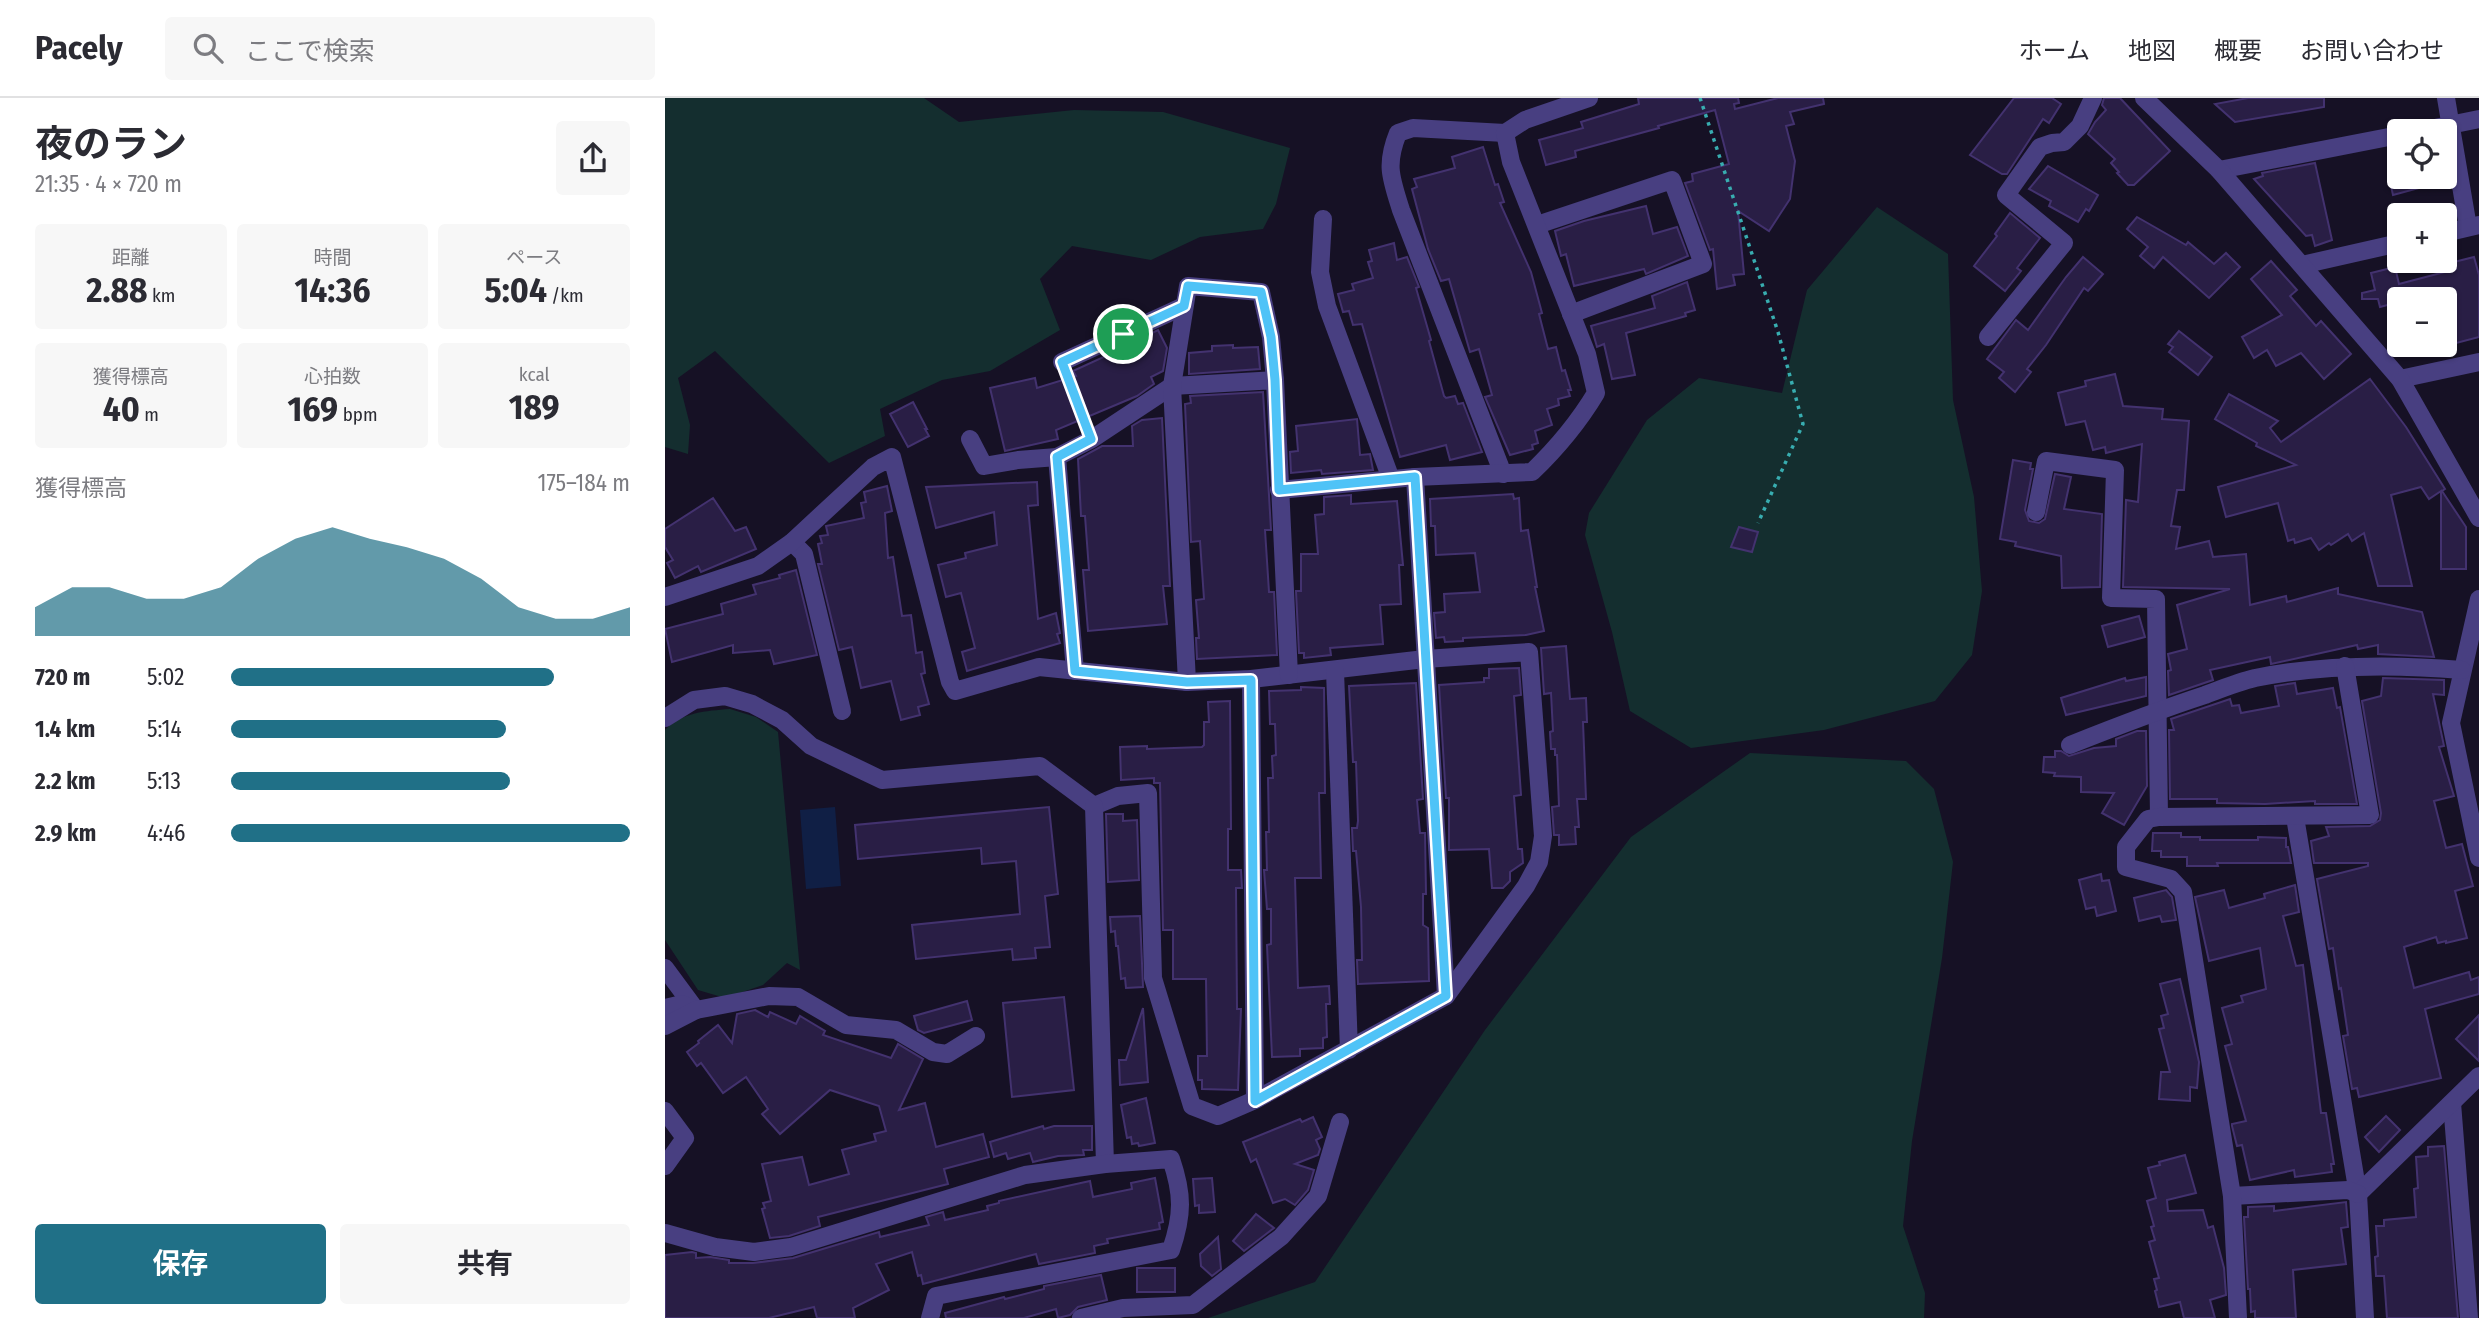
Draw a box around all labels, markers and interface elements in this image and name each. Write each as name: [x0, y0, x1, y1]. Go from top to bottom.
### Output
search box: [165, 17, 655, 80]
text: Pacely: [35, 28, 123, 68]
icon: search: [189, 29, 227, 67]
text: ここで検索: [245, 36, 375, 67]
text: ホーム: [2019, 37, 2090, 65]
text: 地図: [2128, 37, 2176, 65]
text: 概要: [2214, 37, 2262, 65]
text: お問い合わせ: [2300, 37, 2444, 65]
map controls: [2387, 119, 2457, 357]
button: locate: [2387, 119, 2457, 189]
text: 夜のラン: [35, 121, 187, 167]
button: share: [556, 121, 630, 195]
text: 21:35 · 4 × 720 m: [35, 170, 182, 198]
button: +: [2387, 203, 2457, 273]
text: 距離: [112, 246, 150, 269]
text: 時間: [313, 246, 352, 269]
text: ペース: [506, 246, 562, 269]
text: 2.88: [86, 269, 147, 311]
text: 14:36: [294, 269, 371, 311]
text: 5:04: [485, 269, 547, 311]
text: km: [147, 284, 175, 307]
text: /km: [547, 284, 584, 307]
button: −: [2387, 287, 2457, 357]
pin: [1093, 304, 1153, 364]
icon: arrive: [1104, 315, 1142, 353]
text: kcal: [519, 363, 550, 386]
text: 獲得標高: [93, 365, 169, 388]
text: 心拍数: [304, 365, 361, 388]
text: 189: [509, 386, 560, 428]
text: 40: [103, 388, 140, 430]
text: 169: [287, 388, 338, 430]
text: m: [140, 403, 159, 426]
text: bpm: [338, 403, 378, 426]
text: 175–184 m: [537, 469, 630, 497]
text: 獲得標高: [35, 474, 127, 502]
text: 720 m: [35, 663, 90, 691]
text: 5:02: [147, 663, 184, 691]
text: 1.4 km: [35, 715, 95, 743]
text: 5:14: [147, 715, 182, 743]
text: 2.2 km: [35, 767, 96, 795]
text: 5:13: [147, 767, 181, 795]
text: 2.9 km: [35, 819, 96, 847]
text: 4:46: [147, 819, 185, 847]
button: 保存: [35, 1224, 326, 1304]
button: 共有: [340, 1224, 630, 1304]

